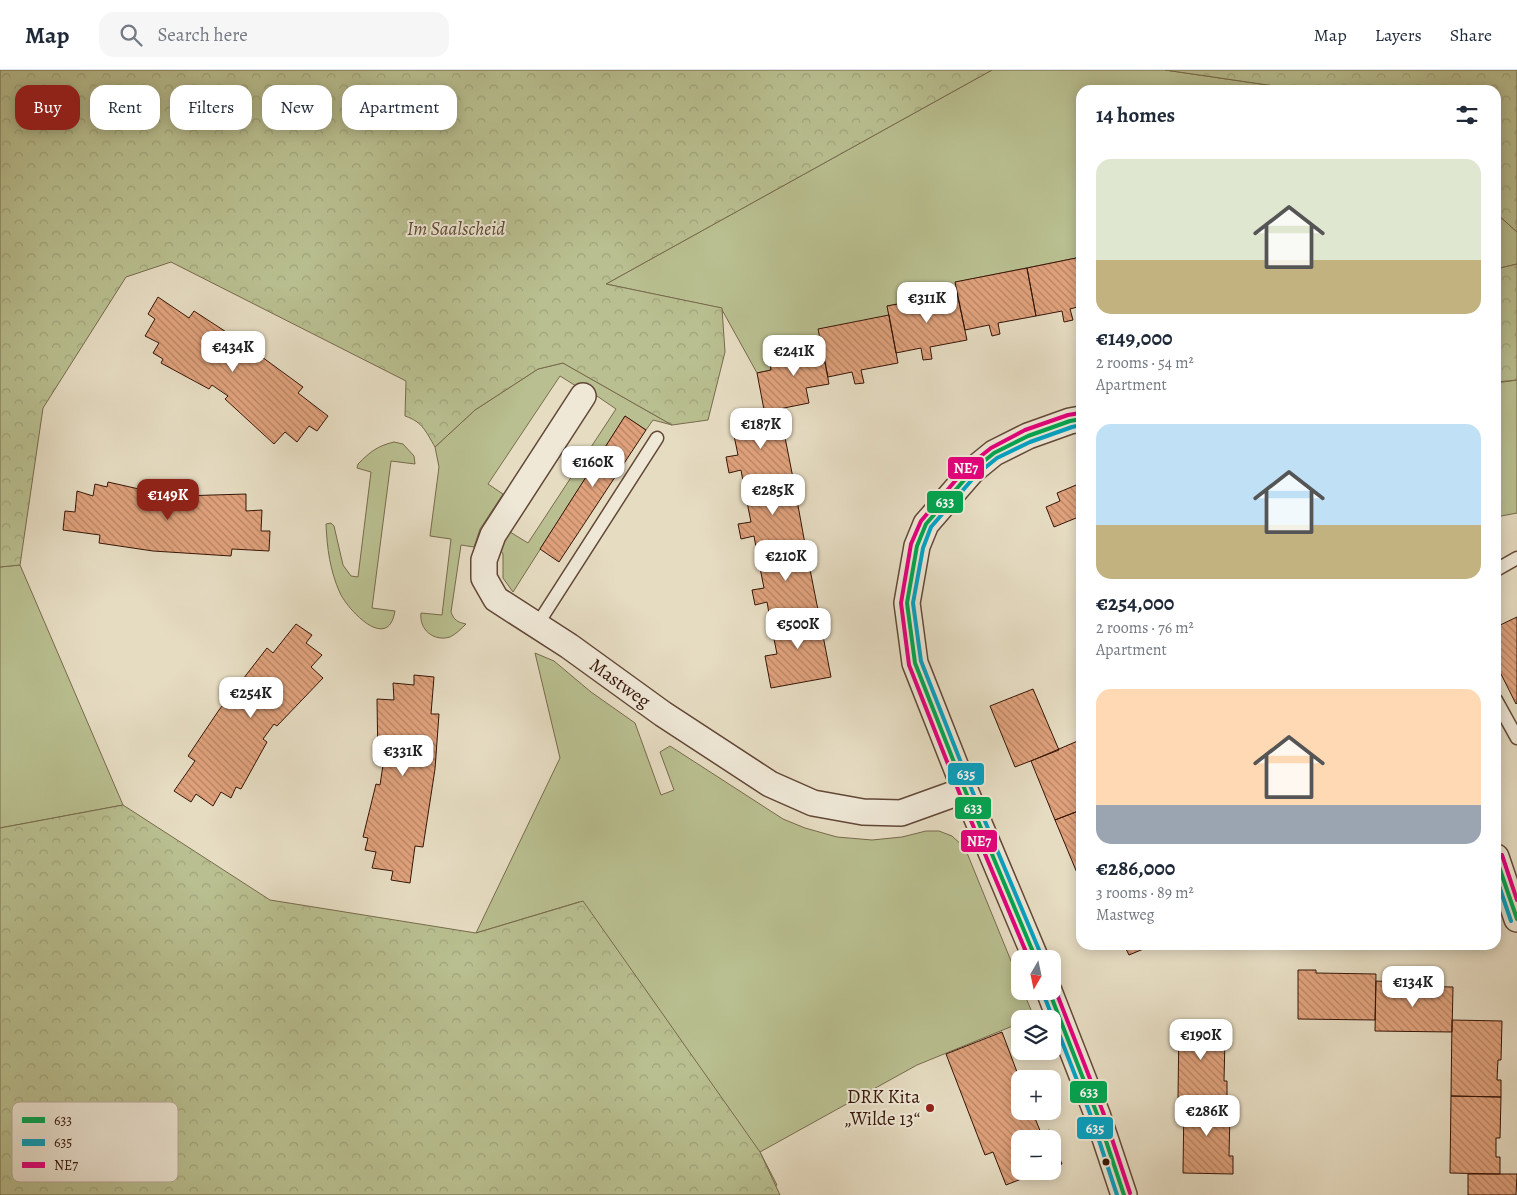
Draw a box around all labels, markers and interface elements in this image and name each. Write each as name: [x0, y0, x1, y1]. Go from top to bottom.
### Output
search box: [99, 12, 449, 57]
text: Map: [25, 19, 69, 51]
icon: search: [117, 21, 145, 49]
text: Search here: [157, 22, 248, 48]
text: Map: [1314, 23, 1347, 47]
text: Layers: [1375, 23, 1422, 47]
text: Share: [1450, 23, 1492, 47]
chip: Buy: [15, 85, 80, 130]
chip: Rent: [90, 85, 160, 130]
chip: Filters: [170, 85, 252, 130]
chip: New: [262, 85, 332, 130]
chip: Apartment: [342, 85, 457, 130]
text: 14 homes: [1096, 101, 1175, 129]
icon: filters: [1453, 101, 1481, 129]
icon: home: [1244, 192, 1334, 282]
park label: Im Saalscheid: [407, 216, 505, 242]
pin: €311K: [892, 282, 962, 324]
text: €311K: [908, 287, 946, 309]
text: €149,000: [1096, 324, 1173, 352]
pin: €434K: [198, 330, 268, 373]
pin: €241K: [759, 334, 829, 377]
text: €434K: [212, 336, 254, 358]
text: €241K: [774, 340, 814, 362]
text: 2 rooms · 54 m²: [1096, 352, 1194, 374]
text: Apartment: [1096, 374, 1167, 396]
pin: €187K: [726, 408, 796, 450]
text: €187K: [741, 413, 781, 435]
pin: €160K: [558, 446, 628, 488]
text: €160K: [573, 451, 613, 473]
line badge: NE7: [947, 456, 985, 480]
icon: home: [1244, 457, 1334, 547]
text: NE7: [954, 459, 978, 478]
pin: €285K: [738, 474, 808, 516]
pin: €149K: [133, 478, 203, 521]
text: €285K: [752, 479, 794, 501]
text: €149K: [148, 484, 188, 506]
line badge: 633: [926, 490, 964, 514]
text: 633: [936, 493, 954, 512]
pin: €210K: [751, 540, 821, 582]
text: €210K: [765, 545, 807, 567]
text: €254,000: [1096, 589, 1174, 617]
pin: €500K: [763, 608, 833, 650]
text: €500K: [777, 613, 819, 635]
text: 2 rooms · 76 m²: [1096, 617, 1194, 639]
text: Apartment: [1096, 639, 1167, 661]
street label: Mastweg: [584, 652, 656, 714]
pin: €254K: [216, 676, 286, 719]
text: €254K: [230, 682, 272, 704]
icon: home: [1244, 722, 1334, 812]
pin: €331K: [368, 734, 438, 777]
text: €331K: [383, 740, 423, 762]
line badge: 635: [947, 762, 985, 786]
text: 635: [957, 765, 975, 784]
line badge: 633: [954, 796, 992, 820]
text: 633: [964, 799, 982, 818]
line badge: NE7: [960, 829, 998, 853]
text: NE7: [967, 832, 991, 851]
text: €286,000: [1096, 854, 1175, 882]
text: 3 rooms · 89 m²: [1096, 882, 1194, 904]
text: Mastweg: [1096, 904, 1155, 926]
north arrow: [1011, 950, 1061, 1000]
map controls: [1011, 950, 1061, 1180]
pin: €134K: [1378, 966, 1448, 1008]
text: €134K: [1393, 971, 1433, 993]
button: layers: [1011, 1010, 1061, 1060]
pin: €190K: [1166, 1018, 1236, 1061]
text: €190K: [1181, 1024, 1221, 1046]
button: +: [1011, 1070, 1061, 1120]
line badge: 633: [1069, 1080, 1108, 1104]
text: 633: [1080, 1083, 1098, 1102]
place label: DRK Kita „Wilde 13“: [844, 1084, 920, 1132]
pin: €286K: [1172, 1094, 1242, 1137]
text: €286K: [1186, 1100, 1228, 1122]
legend: [12, 1102, 178, 1182]
marker: DRK Kita „Wilde 13“: [924, 1102, 936, 1114]
text: 633: [54, 1111, 72, 1130]
line badge: 635: [1076, 1116, 1114, 1140]
text: 635: [1086, 1119, 1104, 1138]
button: −: [1011, 1130, 1061, 1180]
text: 635: [54, 1133, 72, 1152]
text: NE7: [54, 1156, 78, 1175]
unlabelled marker: [1101, 1157, 1111, 1167]

